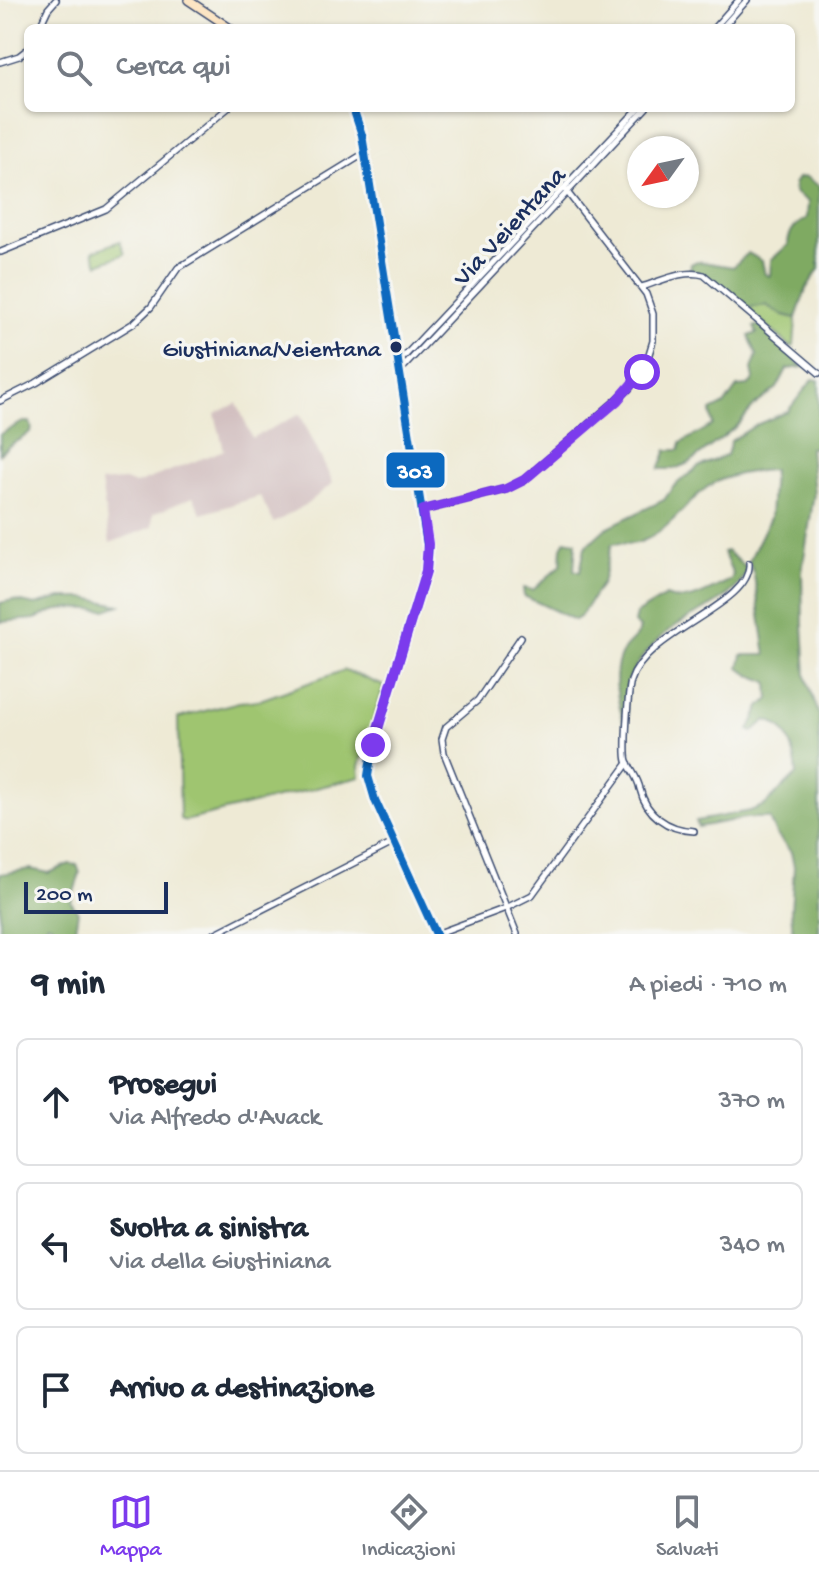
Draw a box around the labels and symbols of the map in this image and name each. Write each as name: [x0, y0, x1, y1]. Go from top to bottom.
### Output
north arrow: [627, 136, 699, 208]
street label: Via Veientana: [448, 161, 575, 295]
place label: Giustiniana/Veientana: [163, 337, 382, 366]
marker: Giustiniana/Veientana: [388, 339, 404, 355]
route start: [624, 354, 660, 390]
line badge: 303: [385, 451, 446, 489]
text: 303: [396, 461, 433, 487]
route end: [355, 727, 391, 763]
scale bar: [24, 878, 168, 914]

